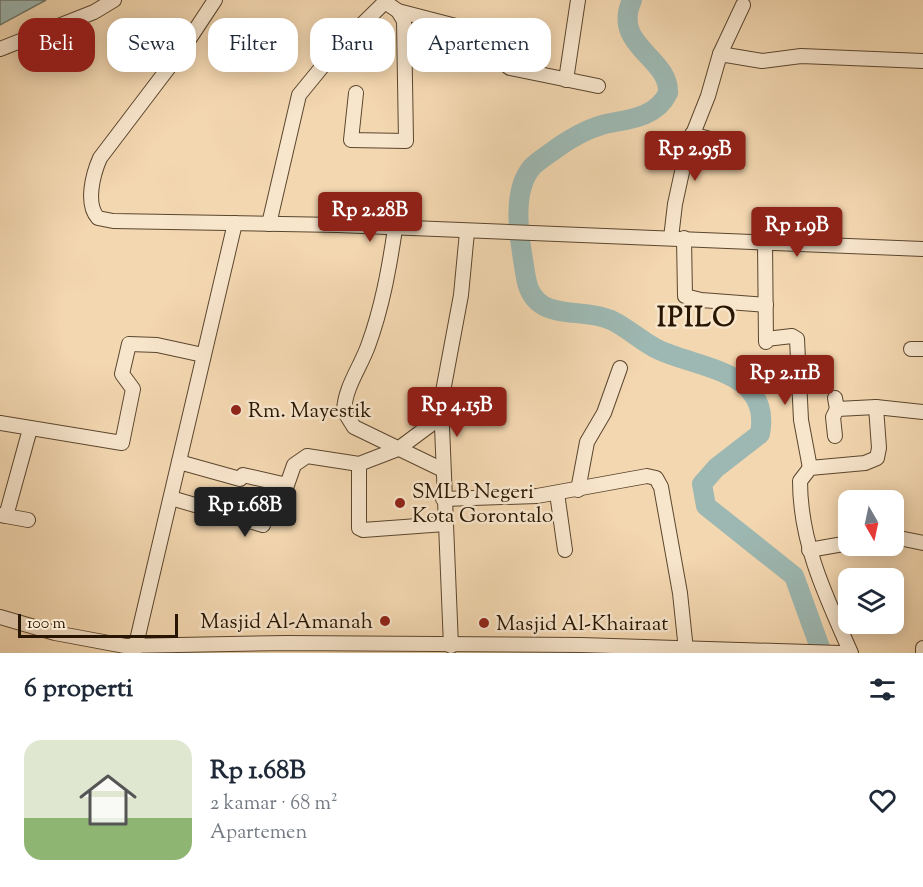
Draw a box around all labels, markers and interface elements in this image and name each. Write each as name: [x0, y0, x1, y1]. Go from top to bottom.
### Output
chip: Beli: [18, 18, 95, 72]
chip: Sewa: [107, 18, 196, 72]
chip: Filter: [208, 18, 298, 72]
chip: Baru: [310, 18, 395, 72]
chip: Apartemen: [407, 18, 551, 72]
pin: Rp 2.95B: [633, 131, 757, 182]
text: Rp 2.95B: [659, 136, 731, 165]
pin: Rp 2.28B: [308, 192, 432, 243]
text: Rp 2.28B: [332, 197, 408, 226]
pin: Rp 1.9B: [742, 207, 852, 258]
text: Rp 1.9B: [765, 212, 829, 241]
district label: IPILO: [657, 300, 737, 339]
pin: Rp 2.11B: [723, 355, 847, 406]
text: Rp 2.11B: [750, 360, 820, 389]
pin: Rp 4.15B: [395, 387, 519, 438]
text: Rp 4.15B: [422, 392, 492, 421]
place label: Rm. Mayestik: [248, 397, 372, 427]
marker: Rm. Mayestik: [229, 403, 243, 417]
place label: SMLB Negeri Kota Gorontalo: [412, 478, 553, 532]
pin: Rp 1.68B: [183, 487, 307, 538]
north arrow: [838, 490, 904, 556]
map controls: [838, 490, 904, 634]
text: Rp 1.68B: [208, 492, 282, 521]
marker: SMLB Negeri Kota Gorontalo: [393, 496, 407, 510]
button: layers: [838, 568, 904, 634]
place label: Masjid Al-Amanah: [200, 608, 373, 638]
place label: Masjid Al-Khairaat: [496, 610, 668, 640]
scale bar: [18, 611, 178, 638]
text: 100 m: [27, 613, 66, 636]
marker: Masjid Al-Amanah: [378, 614, 392, 628]
marker: Masjid Al-Khairaat: [477, 616, 491, 630]
text: 6 properti: [24, 671, 133, 708]
icon: filters: [866, 673, 899, 706]
text: Rp 1.68B: [210, 753, 306, 790]
icon: home: [72, 764, 144, 836]
icon: heart: [866, 784, 899, 817]
text: 2 kamar · 68 m²: [210, 790, 338, 819]
text: Apartemen: [210, 819, 307, 848]

